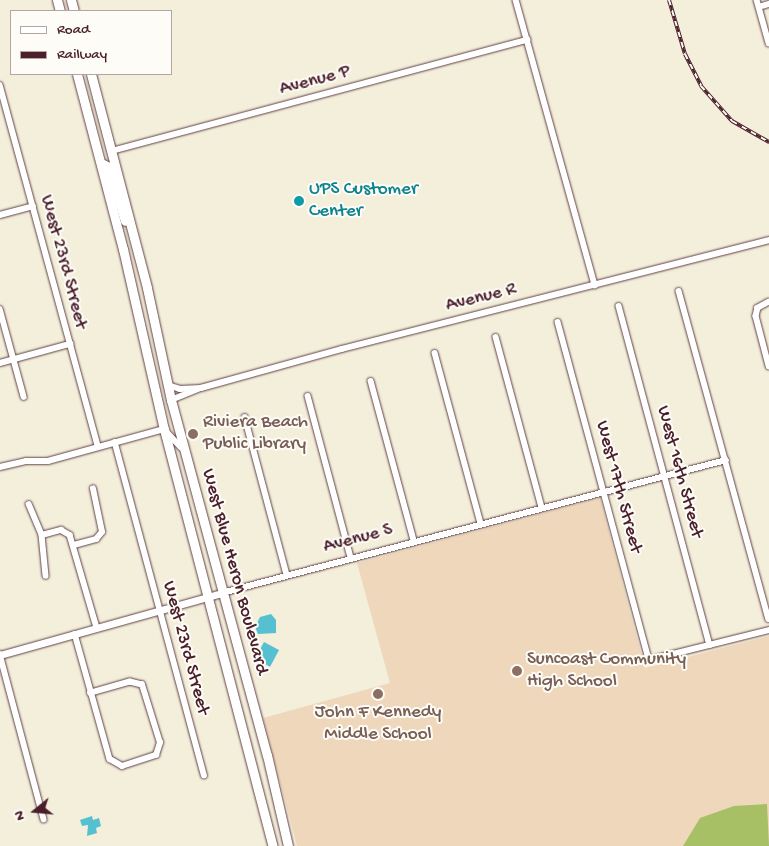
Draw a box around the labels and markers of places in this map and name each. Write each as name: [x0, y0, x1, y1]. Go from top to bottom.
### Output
place label: UPS Customer Center: [309, 179, 418, 223]
marker: UPS Customer Center: [293, 195, 305, 207]
place label: Riviera Beach Public Library: [203, 412, 308, 456]
marker: Riviera Beach Public Library: [187, 428, 199, 440]
place label: Suncoast Community High School: [527, 649, 686, 693]
marker: Suncoast Community High School: [511, 665, 523, 677]
marker: John F Kennedy Middle School: [372, 688, 384, 700]
place label: John F Kennedy Middle School: [315, 702, 441, 746]

